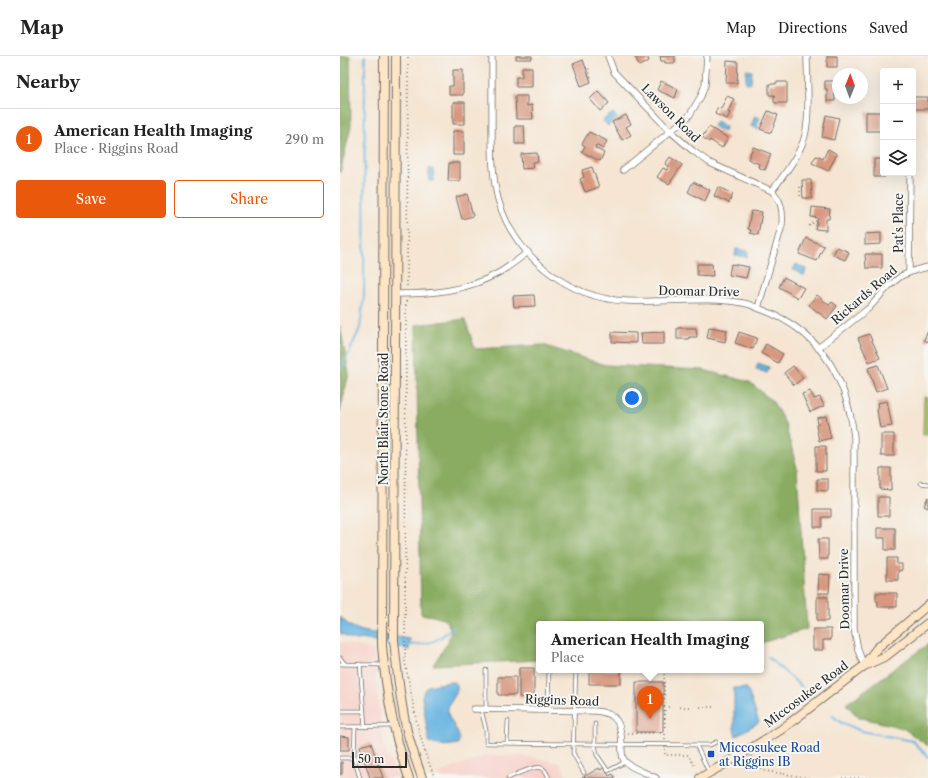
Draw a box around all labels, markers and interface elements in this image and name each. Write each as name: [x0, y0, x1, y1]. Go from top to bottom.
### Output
text: Map: [20, 16, 64, 39]
text: Map: [726, 19, 756, 37]
text: Directions: [778, 19, 847, 37]
text: Saved: [869, 19, 908, 37]
north arrow: [832, 68, 868, 104]
map controls: [880, 68, 916, 176]
button: +: [880, 68, 916, 104]
text: Nearby: [16, 72, 80, 92]
street label: Lawson Road: [639, 81, 704, 146]
button: −: [880, 104, 916, 140]
text: American Health Imaging: [54, 121, 252, 140]
text: 1: [26, 131, 32, 147]
text: 290 m: [285, 131, 324, 147]
text: Place · Riggins Road: [54, 140, 179, 156]
button: layers: [880, 140, 916, 176]
button: Save: [16, 180, 166, 218]
button: Share: [174, 180, 324, 218]
street label: Pat's Place: [891, 193, 906, 253]
street label: Rickards Road: [828, 262, 900, 328]
street label: Doomar Drive: [658, 283, 740, 299]
street label: North Blair Stone Road: [376, 352, 391, 485]
your location: [622, 388, 642, 408]
street label: Doomar Drive: [836, 548, 852, 630]
popup: [536, 621, 764, 673]
text: American Health Imaging: [551, 630, 749, 649]
text: Place: [551, 649, 584, 665]
street label: Miccosukee Road: [761, 657, 851, 730]
pin: 1: [637, 686, 663, 719]
street label: Riggins Road: [525, 691, 600, 709]
place label: Miccosukee Road at Riggins IB: [719, 740, 821, 769]
marker: Miccosukee Road at Riggins IB: [706, 749, 716, 759]
scale bar: [352, 750, 407, 769]
text: 50 m: [358, 752, 384, 766]

